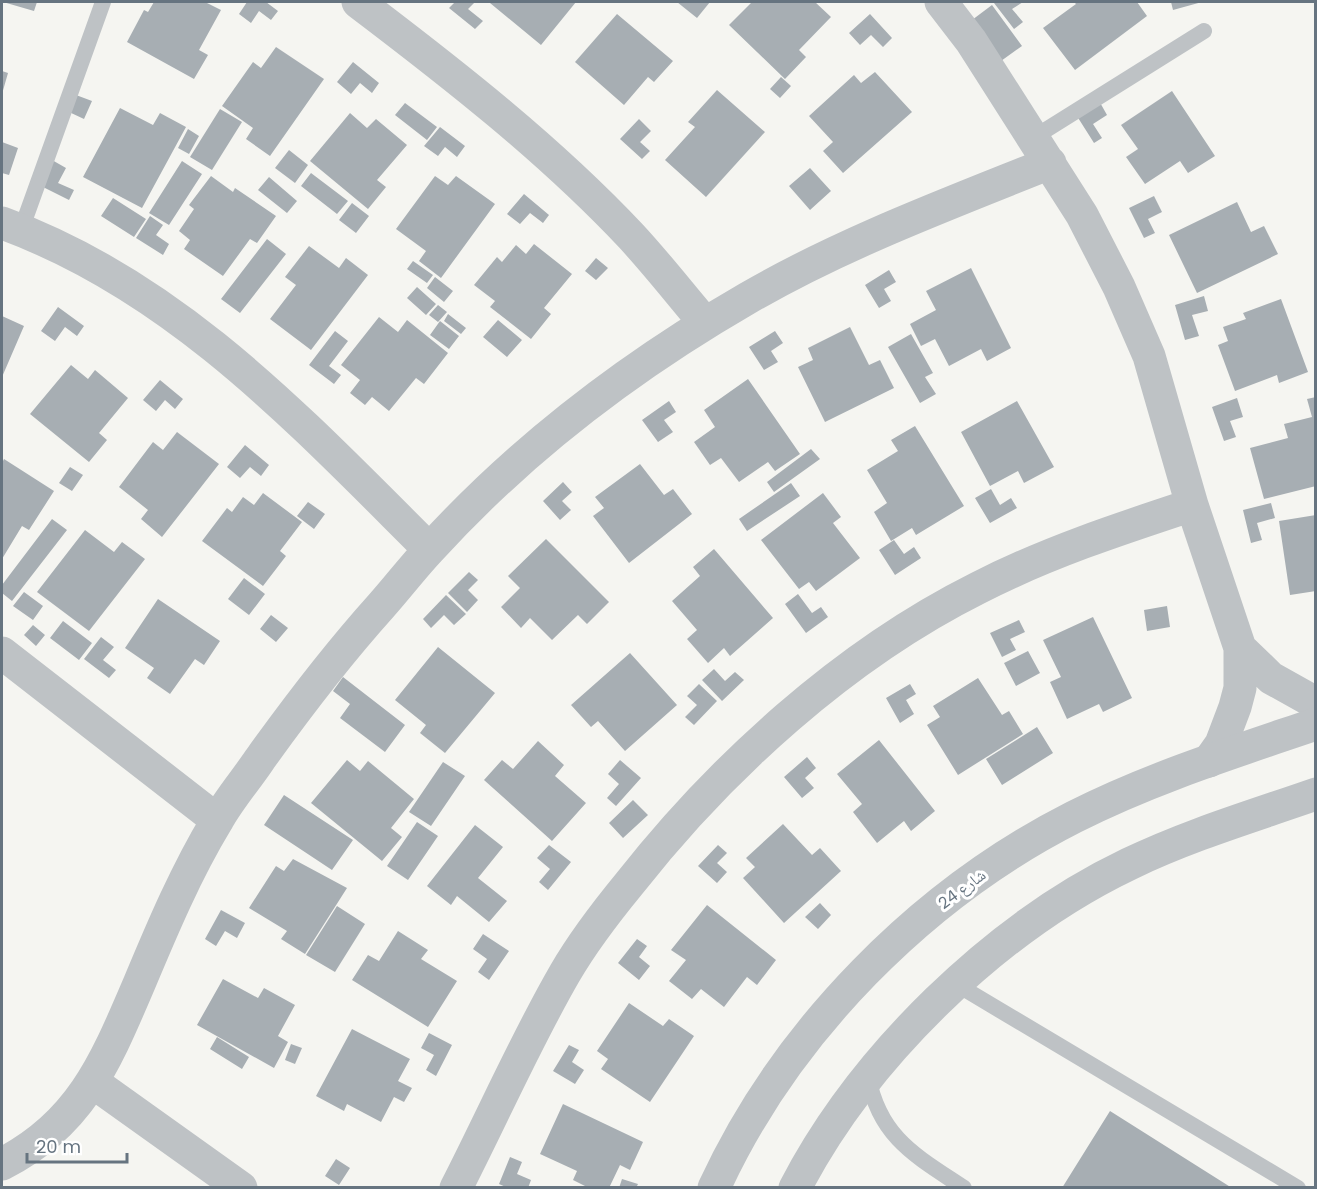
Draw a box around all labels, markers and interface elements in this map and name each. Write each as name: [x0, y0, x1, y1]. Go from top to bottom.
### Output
street label: شارع 24: [934, 864, 990, 914]
scale bar: [27, 1126, 128, 1164]
text: 20 m: [36, 1134, 81, 1159]

